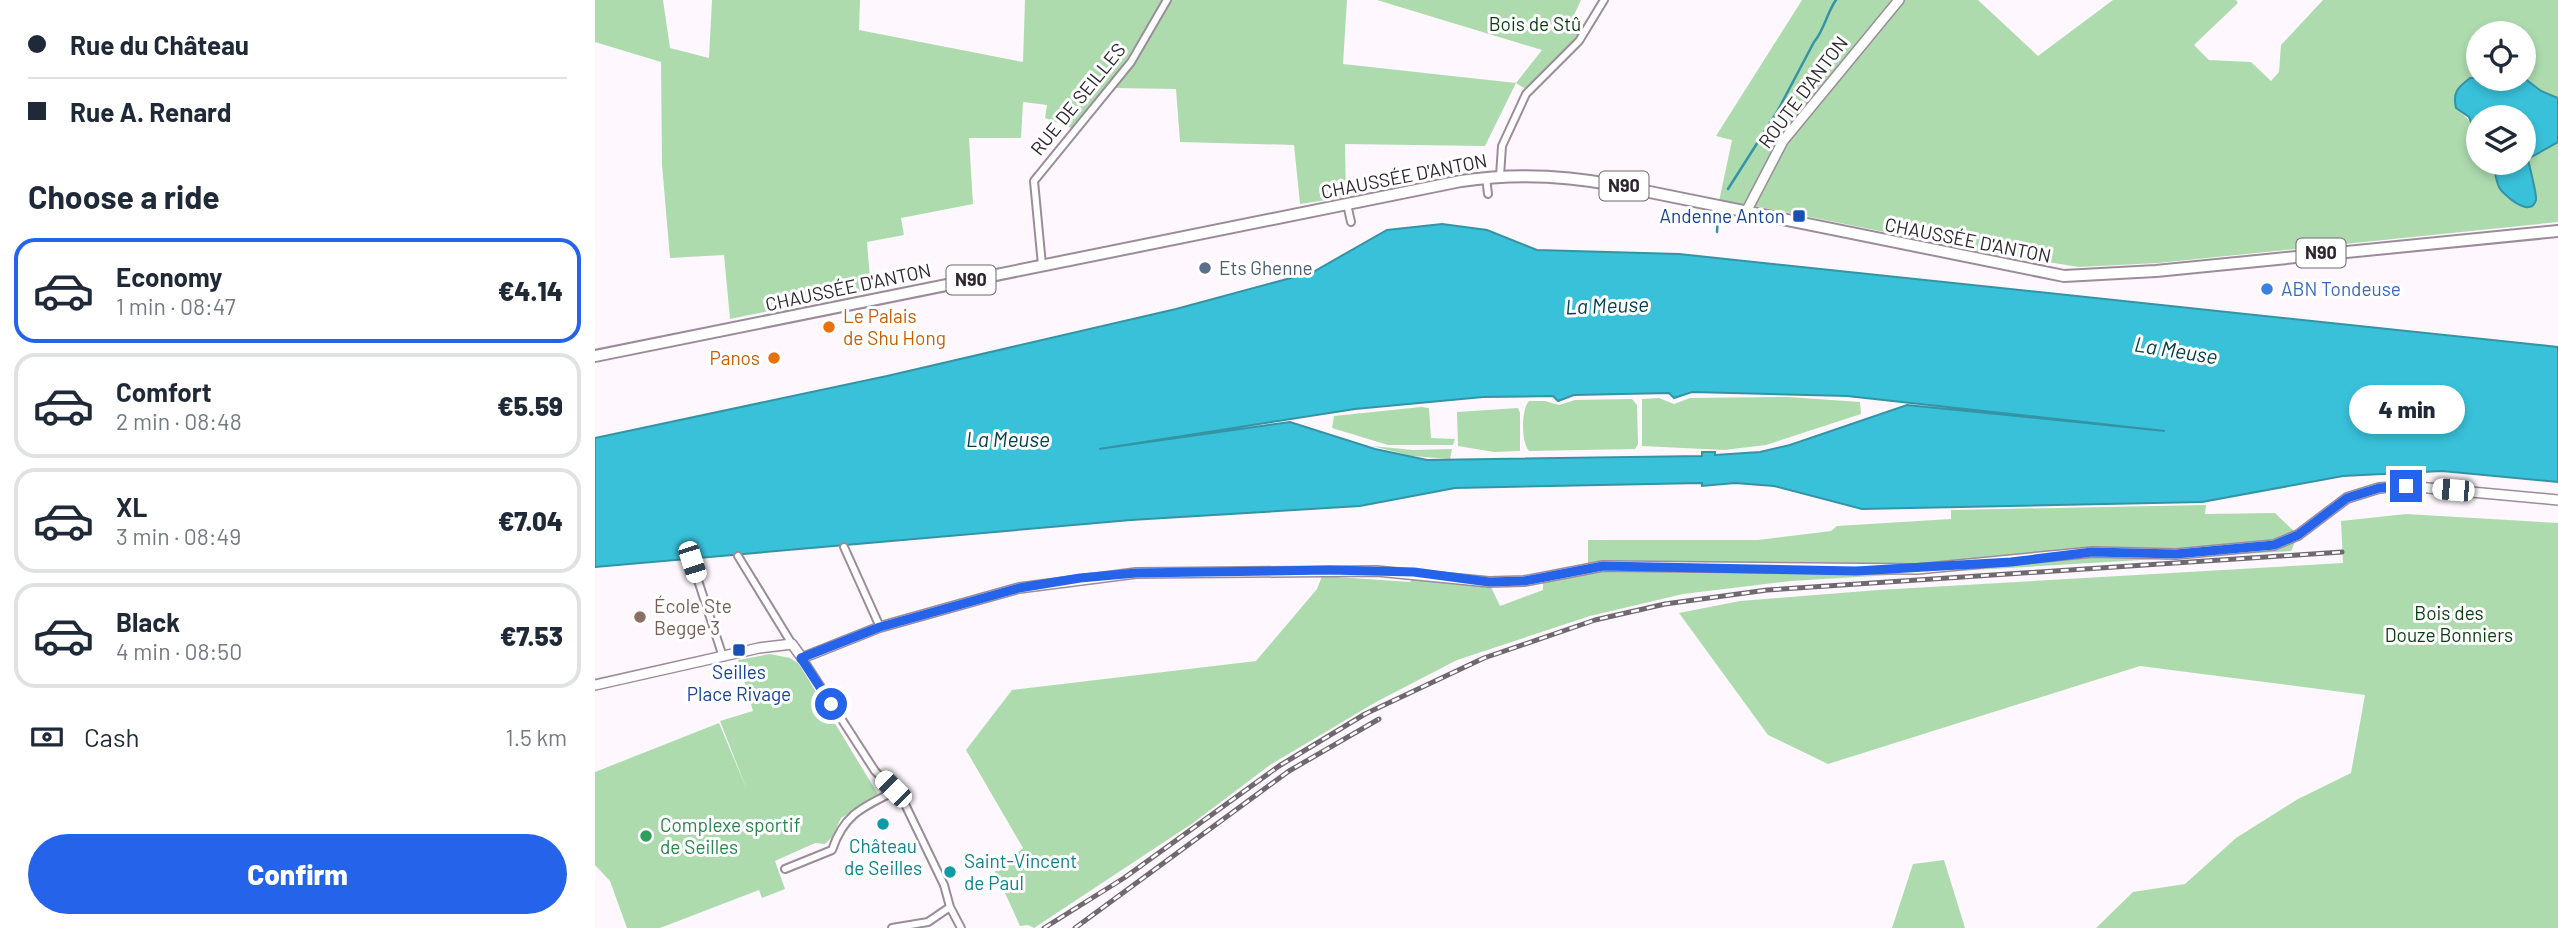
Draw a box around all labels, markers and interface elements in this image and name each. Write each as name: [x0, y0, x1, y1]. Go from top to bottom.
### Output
park label: Bois de Stû: [1489, 12, 1581, 35]
map controls: [2466, 21, 2536, 175]
button: locate: [2466, 21, 2536, 91]
text: Rue du Château: [70, 29, 249, 60]
street label: ROUTE D'ANTON: [1753, 31, 1852, 152]
street label: RUE DE SEILLES: [1025, 38, 1130, 160]
text: Rue A. Renard: [70, 96, 231, 127]
button: layers: [2466, 105, 2536, 175]
street label: CHAUSSÉE D'ANTON: [1319, 148, 1489, 203]
road number: N90: [1599, 172, 1649, 201]
text: Choose a ride: [28, 177, 220, 215]
place label: Andenne Anton: [1660, 204, 1785, 227]
marker: Andenne Anton: [1791, 208, 1807, 224]
street label: CHAUSSÉE D'ANTON: [1883, 212, 2053, 267]
road number: N90: [2297, 239, 2345, 268]
place label: Ets Ghenne: [1219, 256, 1313, 279]
street label: CHAUSSÉE D'ANTON: [763, 258, 933, 315]
icon: car: [32, 259, 95, 322]
marker: Ets Ghenne: [1197, 260, 1213, 276]
text: Economy: [116, 261, 222, 292]
road number: N90: [947, 266, 995, 294]
text: €4.14: [498, 275, 563, 306]
place label: ABN Tondeuse: [2281, 277, 2401, 300]
marker: ABN Tondeuse: [2259, 281, 2275, 297]
water label: La Meuse: [1565, 291, 1649, 318]
text: 1 min · 08:47: [116, 292, 236, 320]
place label: Le Palais de Shu Hong: [843, 304, 946, 349]
marker: Le Palais de Shu Hong: [821, 319, 837, 335]
water label: La Meuse: [2133, 331, 2220, 368]
place label: Panos: [709, 346, 760, 369]
marker: Panos: [766, 350, 782, 366]
icon: car: [32, 374, 95, 437]
text: Comfort: [116, 376, 212, 407]
callout: 4 min: [2348, 384, 2464, 434]
text: €5.59: [497, 390, 563, 421]
text: 4 min: [2379, 395, 2435, 423]
text: 2 min · 08:48: [116, 407, 242, 435]
water label: La Meuse: [966, 426, 1050, 451]
route end: [2390, 470, 2422, 502]
car: [2432, 478, 2475, 502]
icon: car: [32, 489, 95, 552]
text: XL: [116, 491, 147, 522]
text: €7.04: [498, 505, 563, 536]
text: 3 min · 08:49: [116, 522, 241, 550]
car: [676, 539, 709, 585]
place label: École Ste Begge 3: [654, 594, 732, 639]
park label: Bois des Douze Bonniers: [2385, 601, 2513, 646]
icon: car: [32, 604, 95, 667]
text: Black: [116, 606, 180, 637]
marker: École Ste Begge 3: [632, 609, 648, 625]
text: €7.53: [500, 620, 563, 651]
text: 4 min · 08:50: [116, 637, 242, 665]
marker: Seilles Place Rivage: [731, 642, 747, 658]
place label: Seilles Place Rivage: [687, 660, 791, 705]
route start: [815, 688, 847, 720]
icon: cash: [28, 718, 66, 756]
text: Cash: [84, 721, 139, 752]
text: 1.5 km: [506, 723, 567, 751]
car: [871, 767, 916, 811]
place label: Complexe sportif de Seilles: [660, 813, 800, 858]
marker: Château de Seilles: [875, 816, 891, 832]
marker: Complexe sportif de Seilles: [638, 828, 654, 844]
button: Confirm: [28, 834, 567, 914]
place label: Château de Seilles: [844, 834, 922, 879]
place label: Saint-Vincent de Paul: [964, 849, 1077, 894]
marker: Saint-Vincent de Paul: [942, 864, 958, 880]

